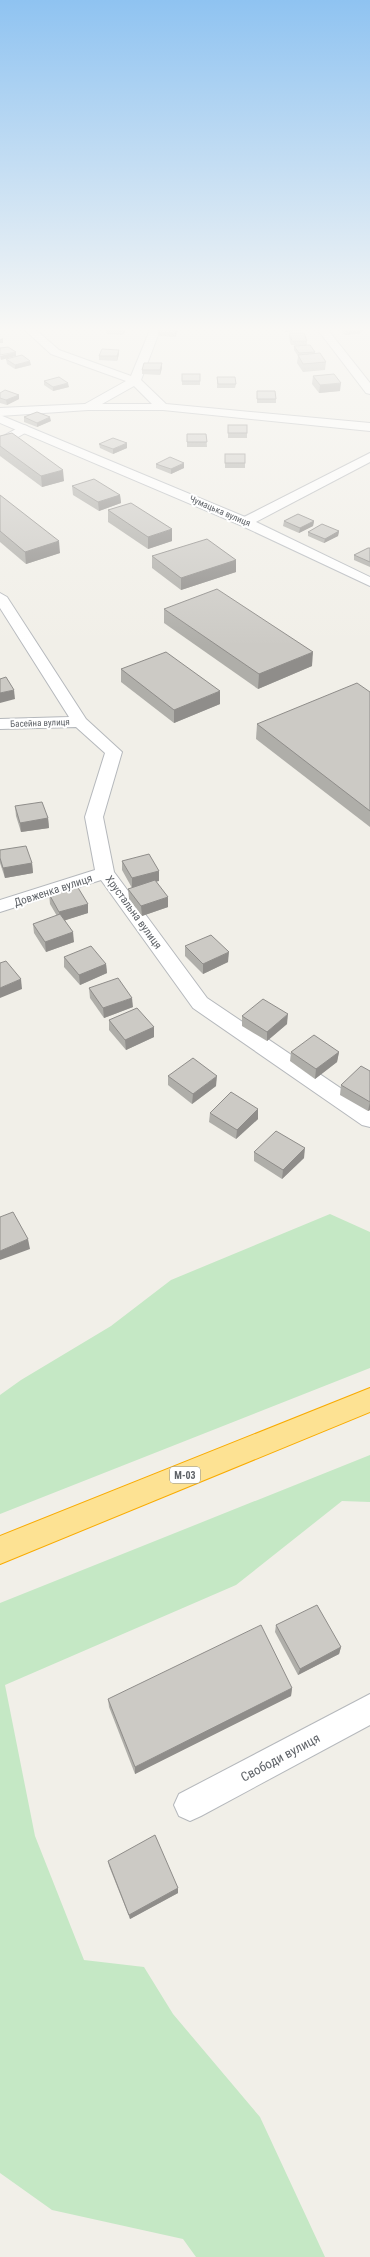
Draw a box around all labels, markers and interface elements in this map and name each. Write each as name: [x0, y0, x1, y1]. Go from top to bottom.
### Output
street label: Чумацька вулиця: [188, 494, 252, 528]
street label: Басейна вулиця: [10, 717, 70, 729]
street label: Довженка вулиця: [12, 872, 94, 909]
street label: Хрустальна вулиця: [103, 873, 165, 951]
road number: М-03: [170, 1467, 200, 1483]
street label: Свободи вулиця: [238, 1730, 322, 1785]

